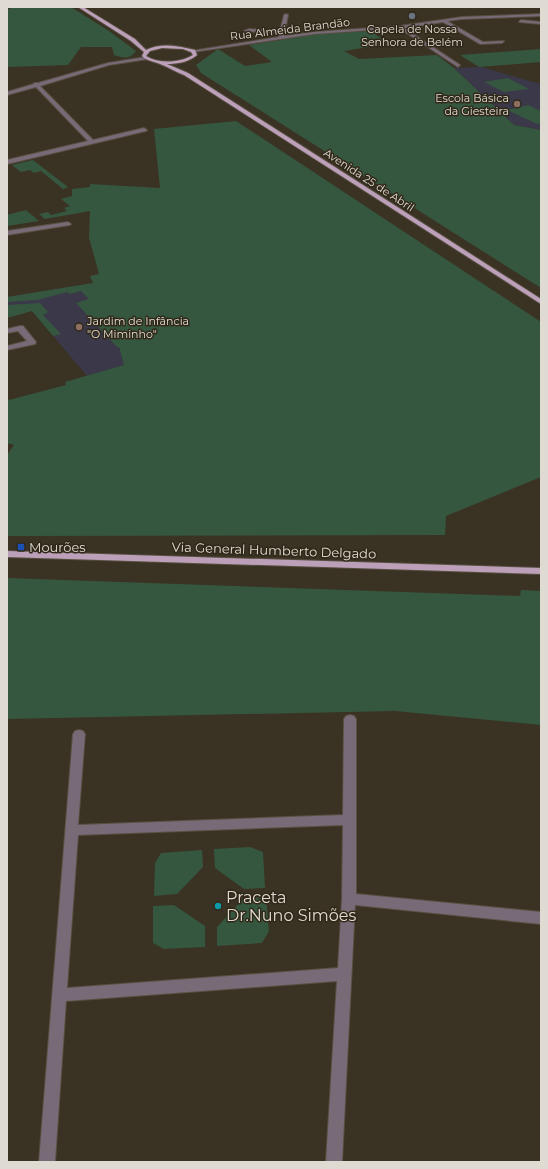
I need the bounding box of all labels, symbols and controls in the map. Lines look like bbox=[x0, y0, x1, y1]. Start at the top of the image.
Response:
marker: Capela de Nossa Senhora de Belém bbox=[407, 11, 417, 21]
street label: Rua Almeida Brandão bbox=[229, 15, 351, 43]
place label: Capela de Nossa Senhora de Belém bbox=[361, 22, 463, 49]
place label: Escola Básica da Giesteira bbox=[435, 91, 509, 118]
marker: Escola Básica da Giesteira bbox=[512, 99, 522, 109]
street label: Avenida 25 de Abril bbox=[321, 145, 417, 215]
place label: Jardim de Infância "O Miminho" bbox=[86, 314, 189, 341]
marker: Jardim de Infância "O Miminho" bbox=[74, 322, 84, 332]
street label: Via General Humberto Delgado bbox=[171, 538, 377, 562]
place label: Mourões bbox=[29, 539, 86, 555]
marker: Mourões bbox=[16, 542, 26, 552]
place label: Praceta Dr.Nuno Simões bbox=[226, 888, 356, 925]
marker: Praceta Dr.Nuno Simões bbox=[213, 901, 223, 911]

